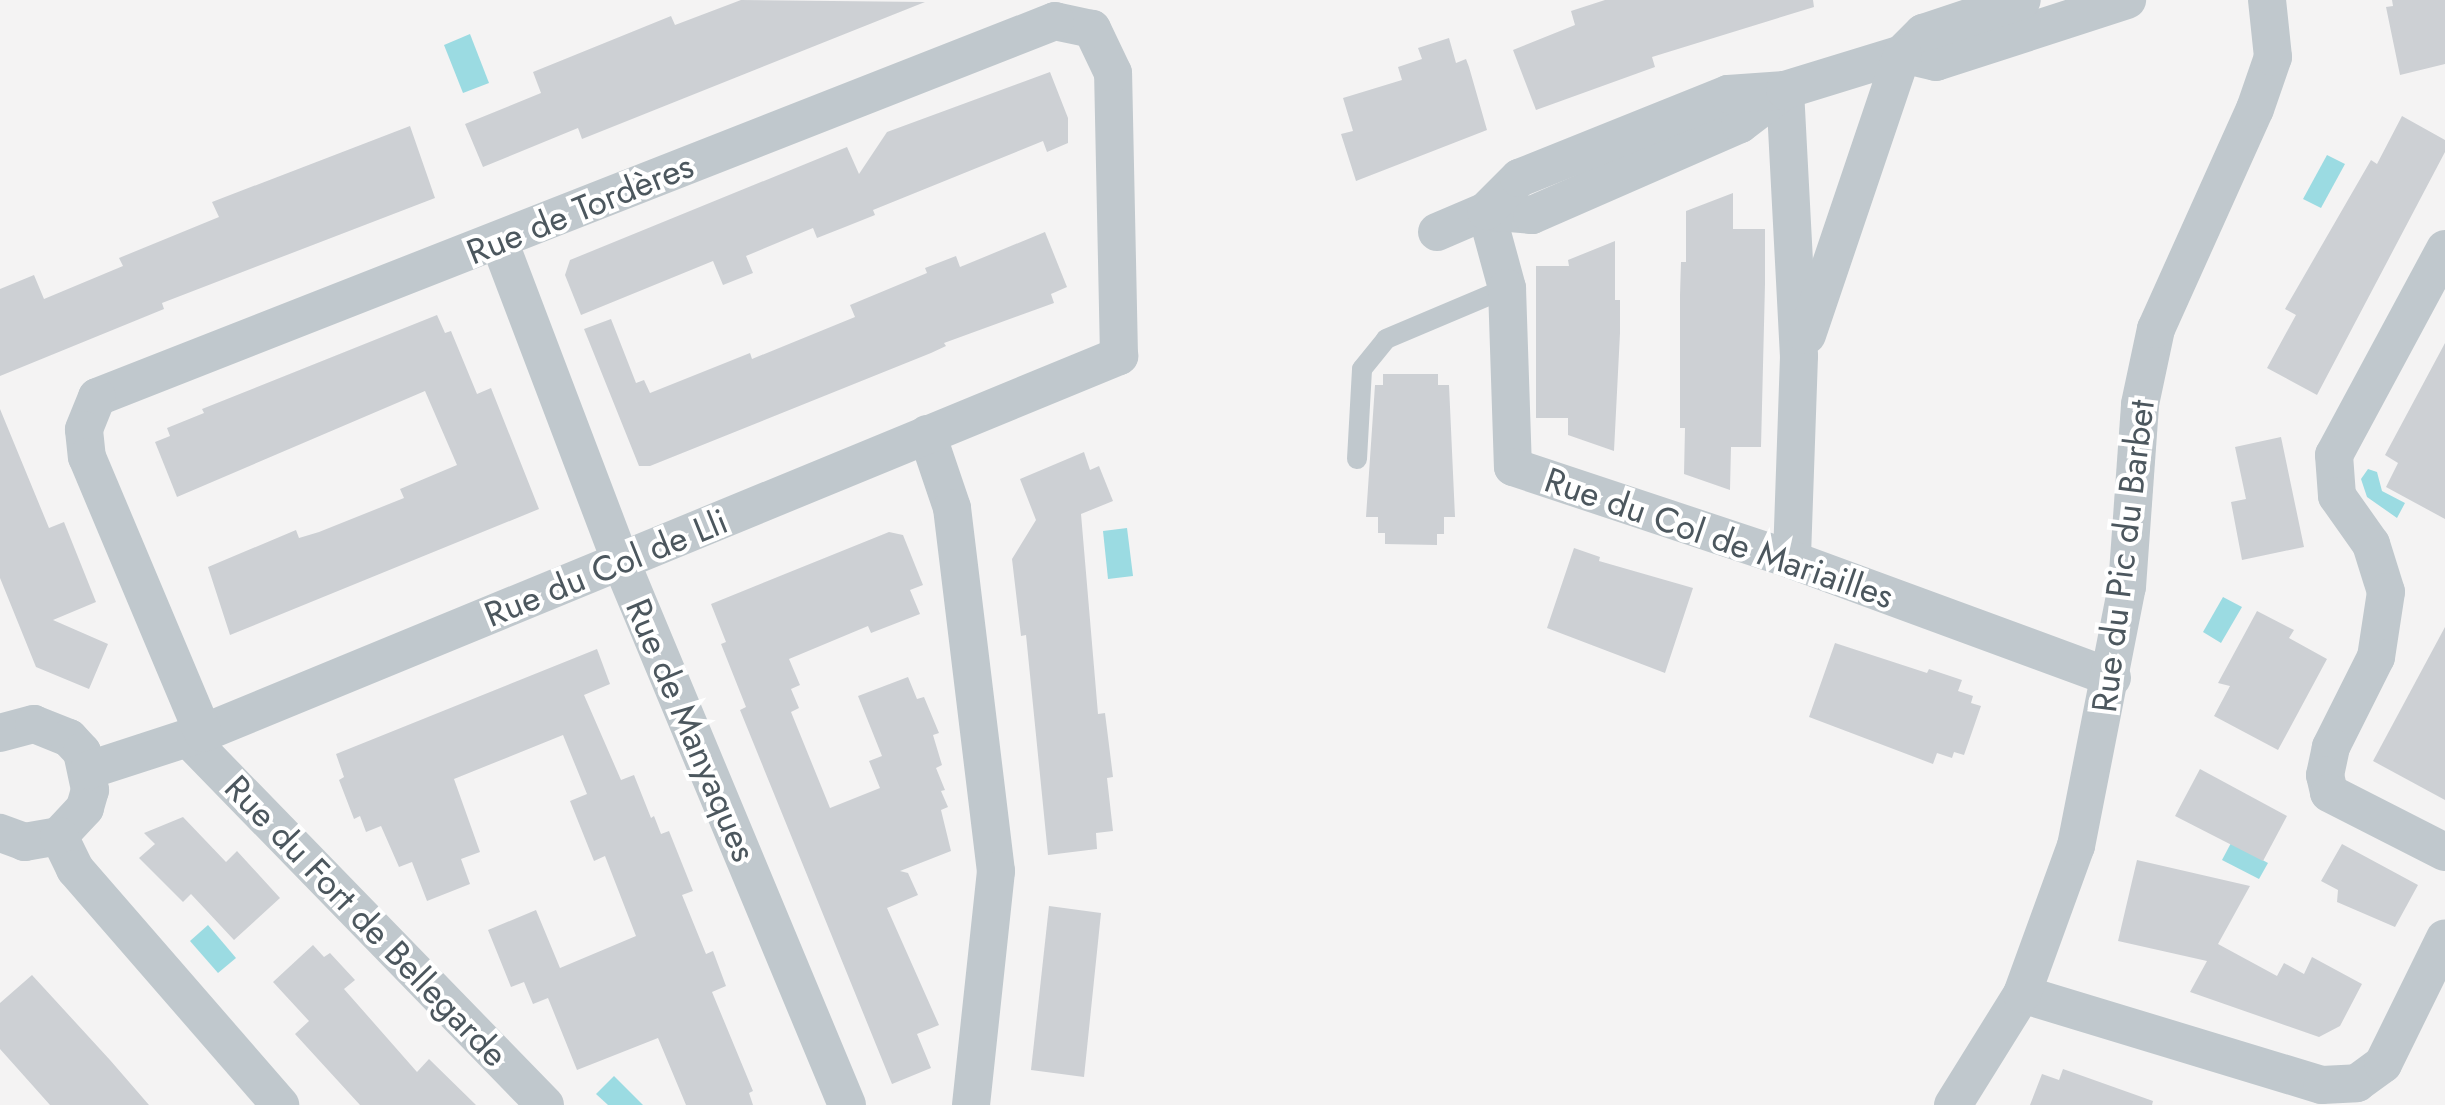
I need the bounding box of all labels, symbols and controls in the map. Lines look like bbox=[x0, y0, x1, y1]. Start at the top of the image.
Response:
street label: Rue de Tordères bbox=[461, 144, 699, 274]
street label: Rue du Pic du Barbet bbox=[2083, 397, 2163, 715]
street label: Rue du Col de Mariailles bbox=[1539, 459, 1899, 617]
street label: Rue du Col de Lli bbox=[478, 500, 734, 636]
street label: Rue de Manyaques bbox=[617, 592, 765, 868]
street label: Rue du Fort de Bellegarde bbox=[216, 767, 516, 1075]

